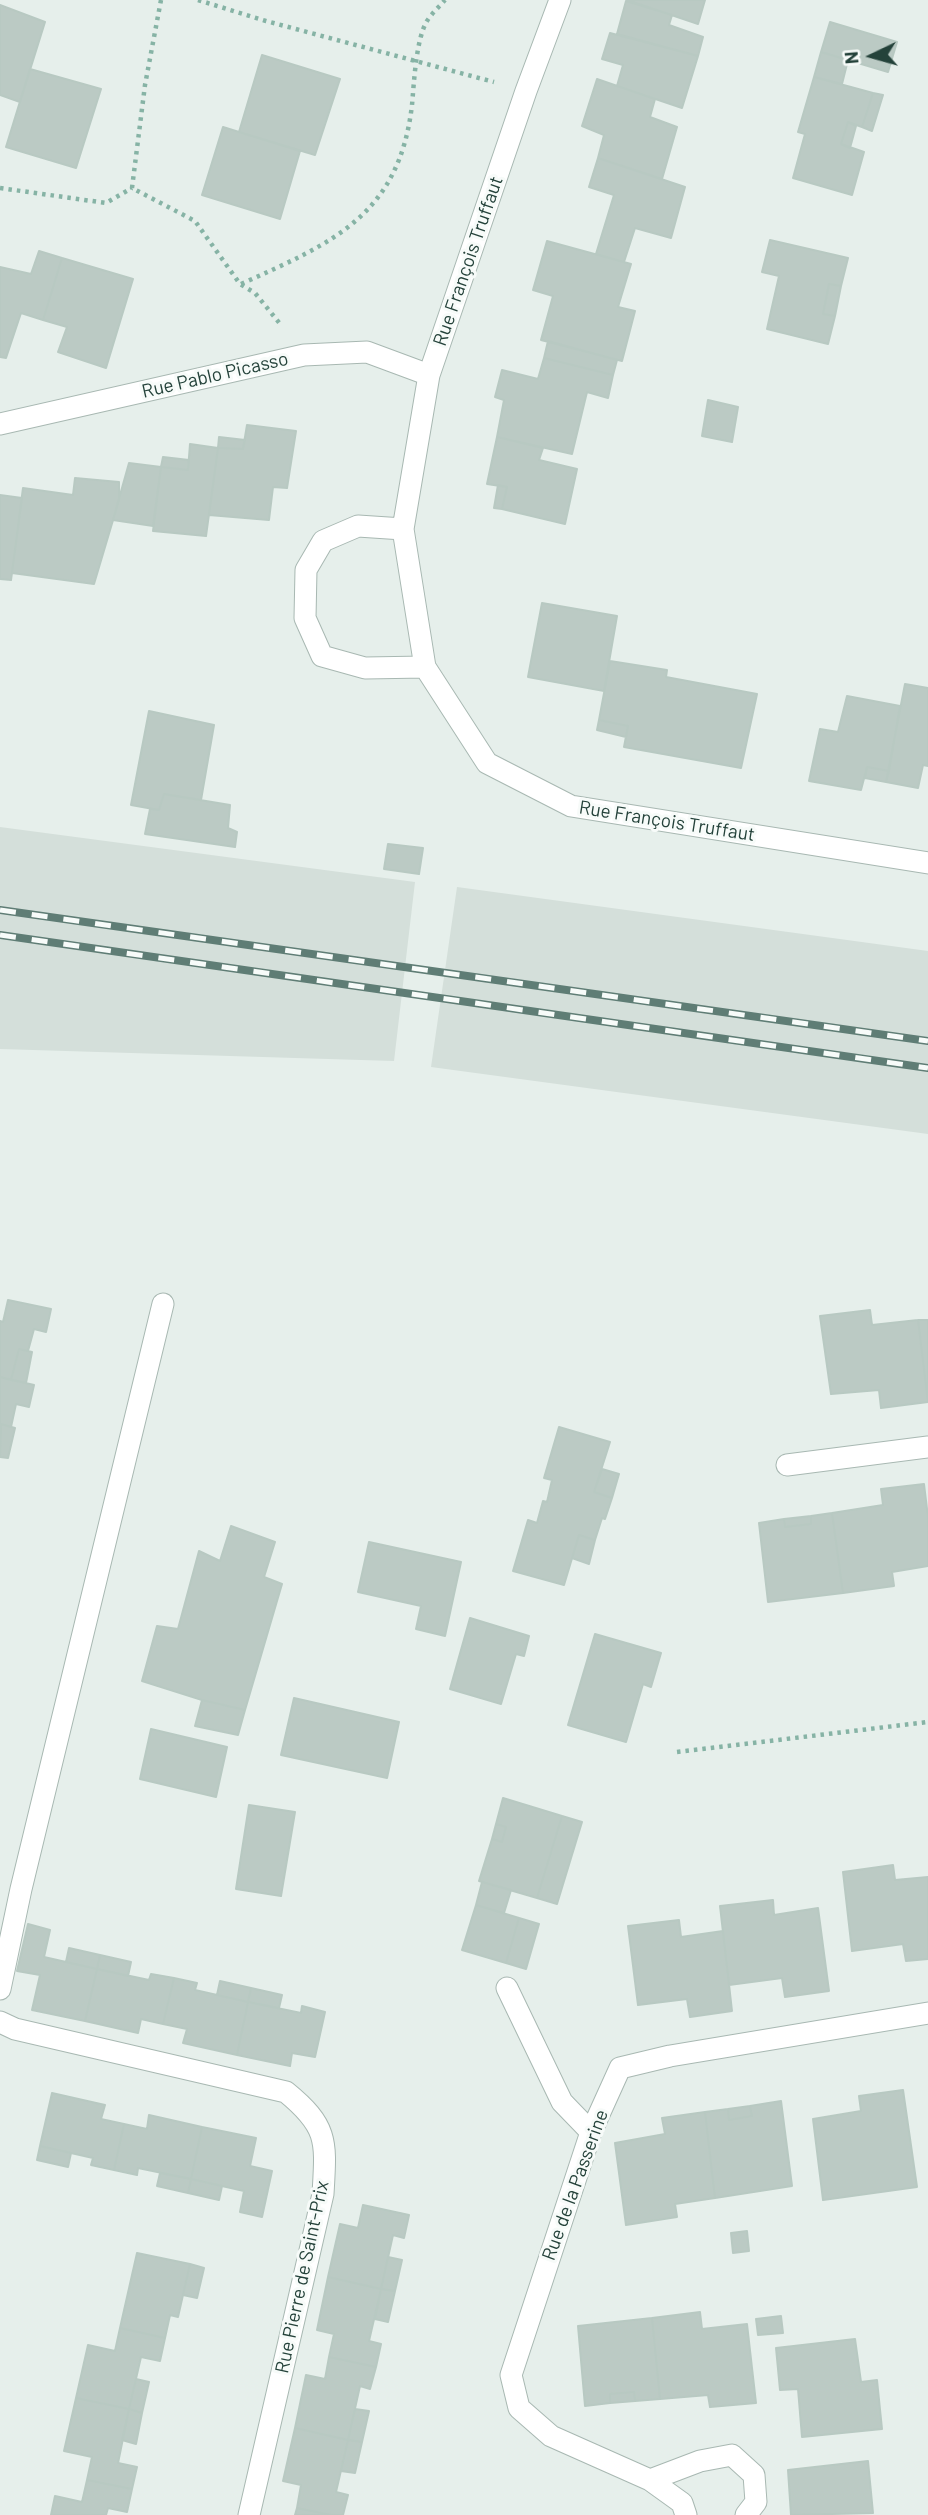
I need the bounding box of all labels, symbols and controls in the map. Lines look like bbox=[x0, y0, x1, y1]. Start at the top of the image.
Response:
north arrow bbox=[837, 21, 907, 91]
text: N bbox=[839, 51, 863, 65]
street label: Rue François Truffaut bbox=[428, 173, 508, 349]
street label: Rue Pablo Picasso bbox=[140, 347, 290, 403]
street label: Rue François Truffaut bbox=[577, 796, 757, 846]
street label: Rue de la Passerine bbox=[537, 2106, 613, 2264]
street label: Rue Pierre de Saint-Prix bbox=[270, 2179, 334, 2375]

